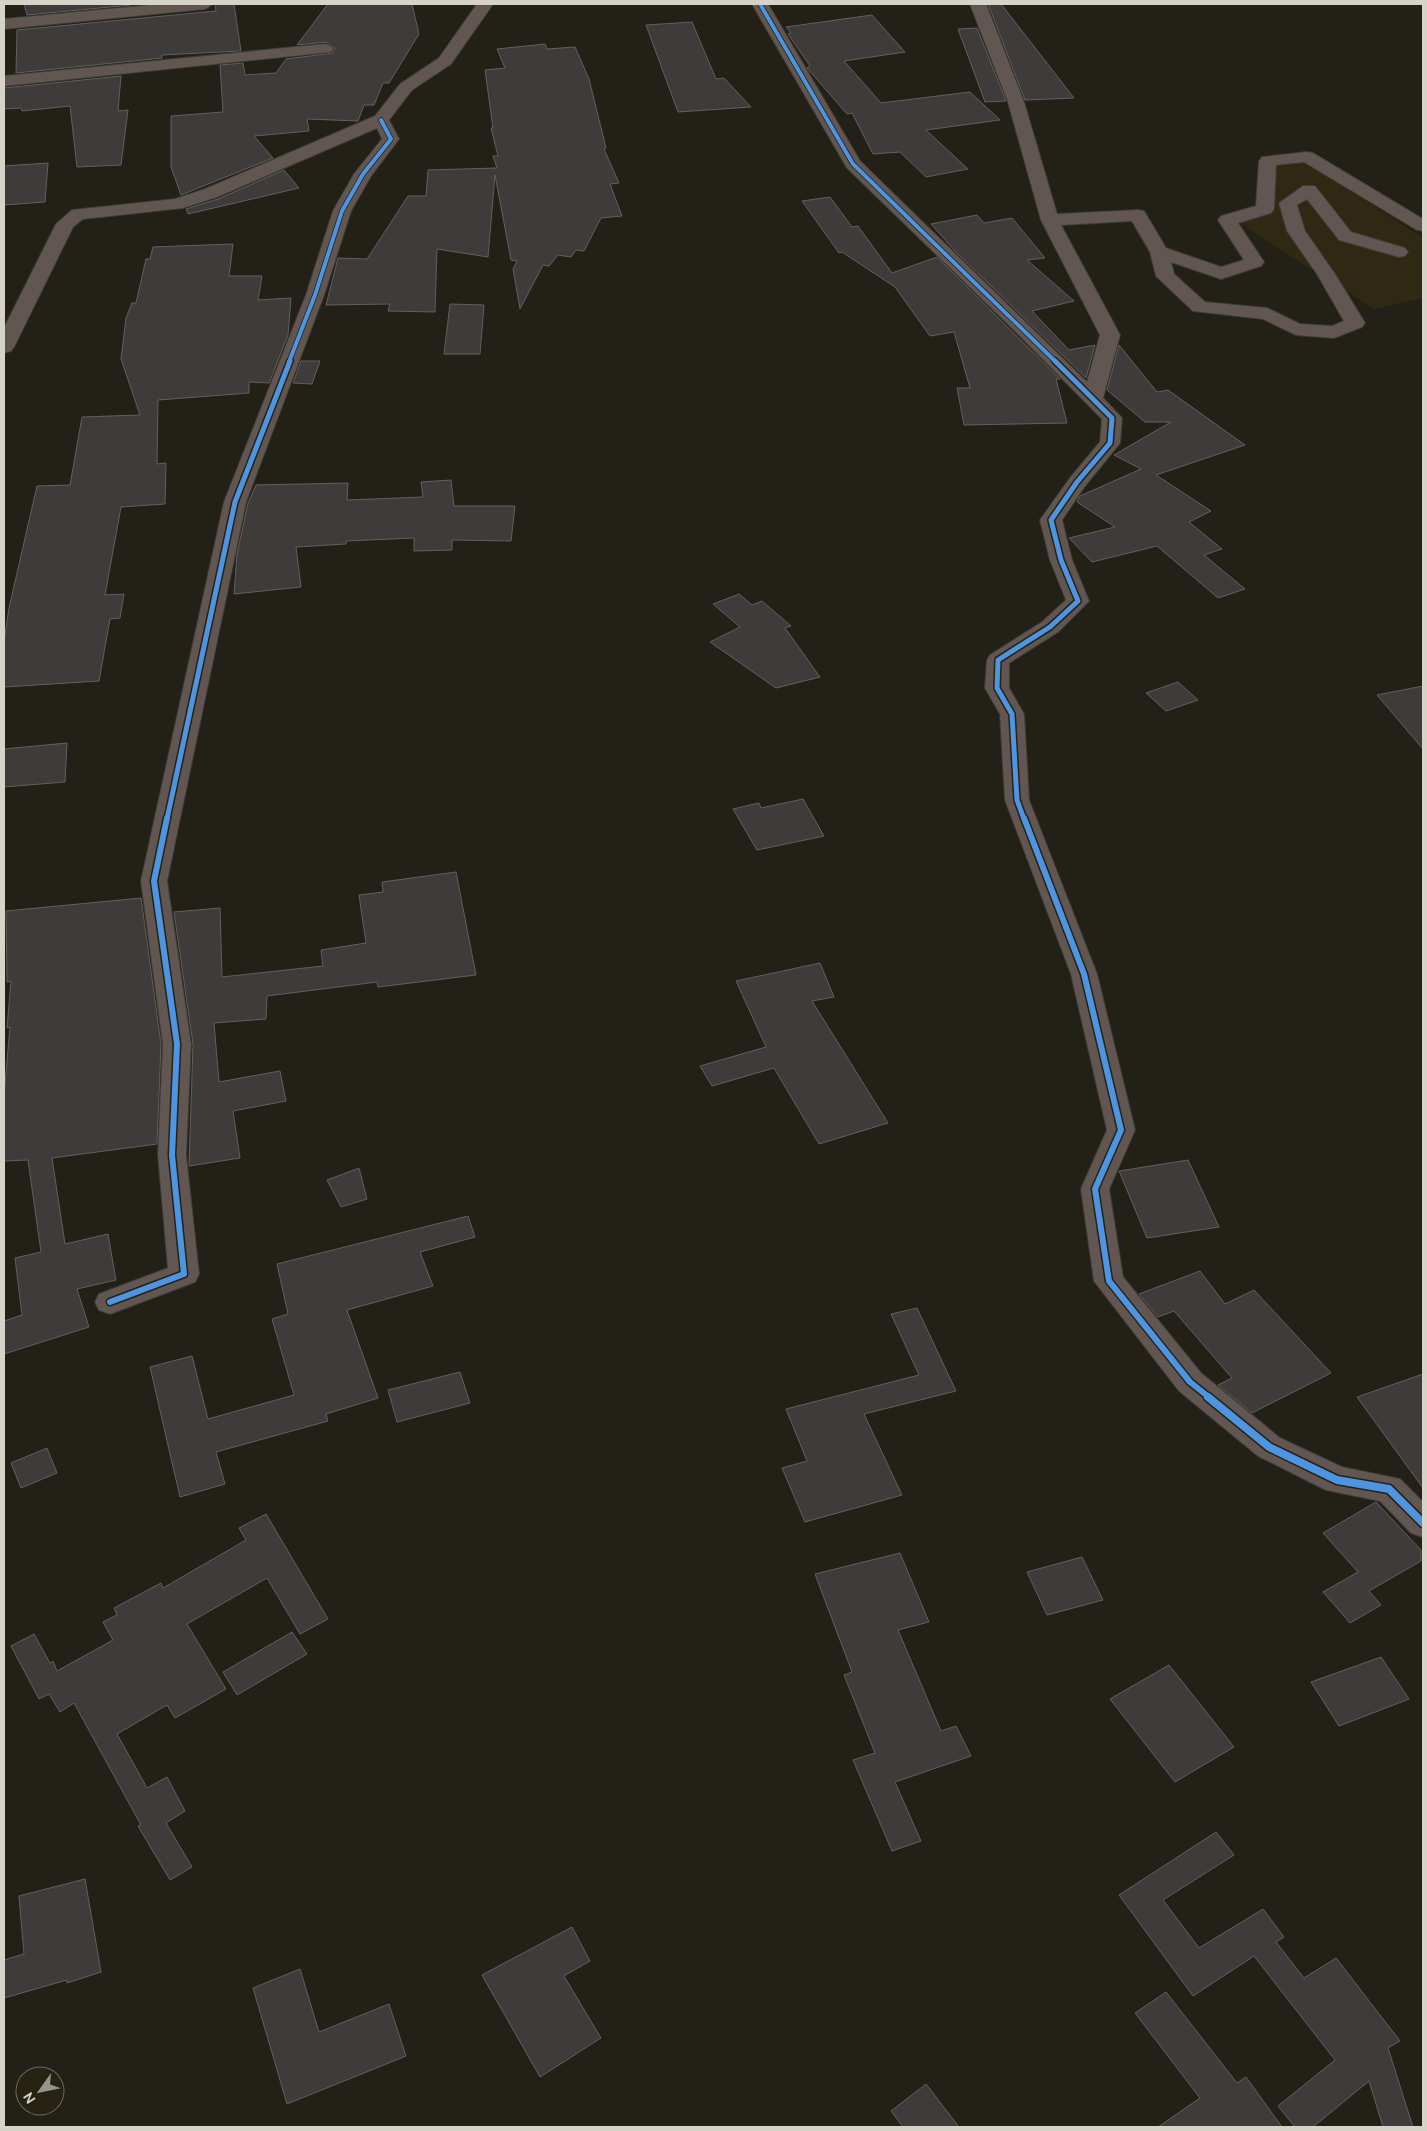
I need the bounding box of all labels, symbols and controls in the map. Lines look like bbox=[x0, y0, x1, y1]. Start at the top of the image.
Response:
north arrow bbox=[15, 2066, 65, 2116]
text: N bbox=[20, 2089, 39, 2107]

